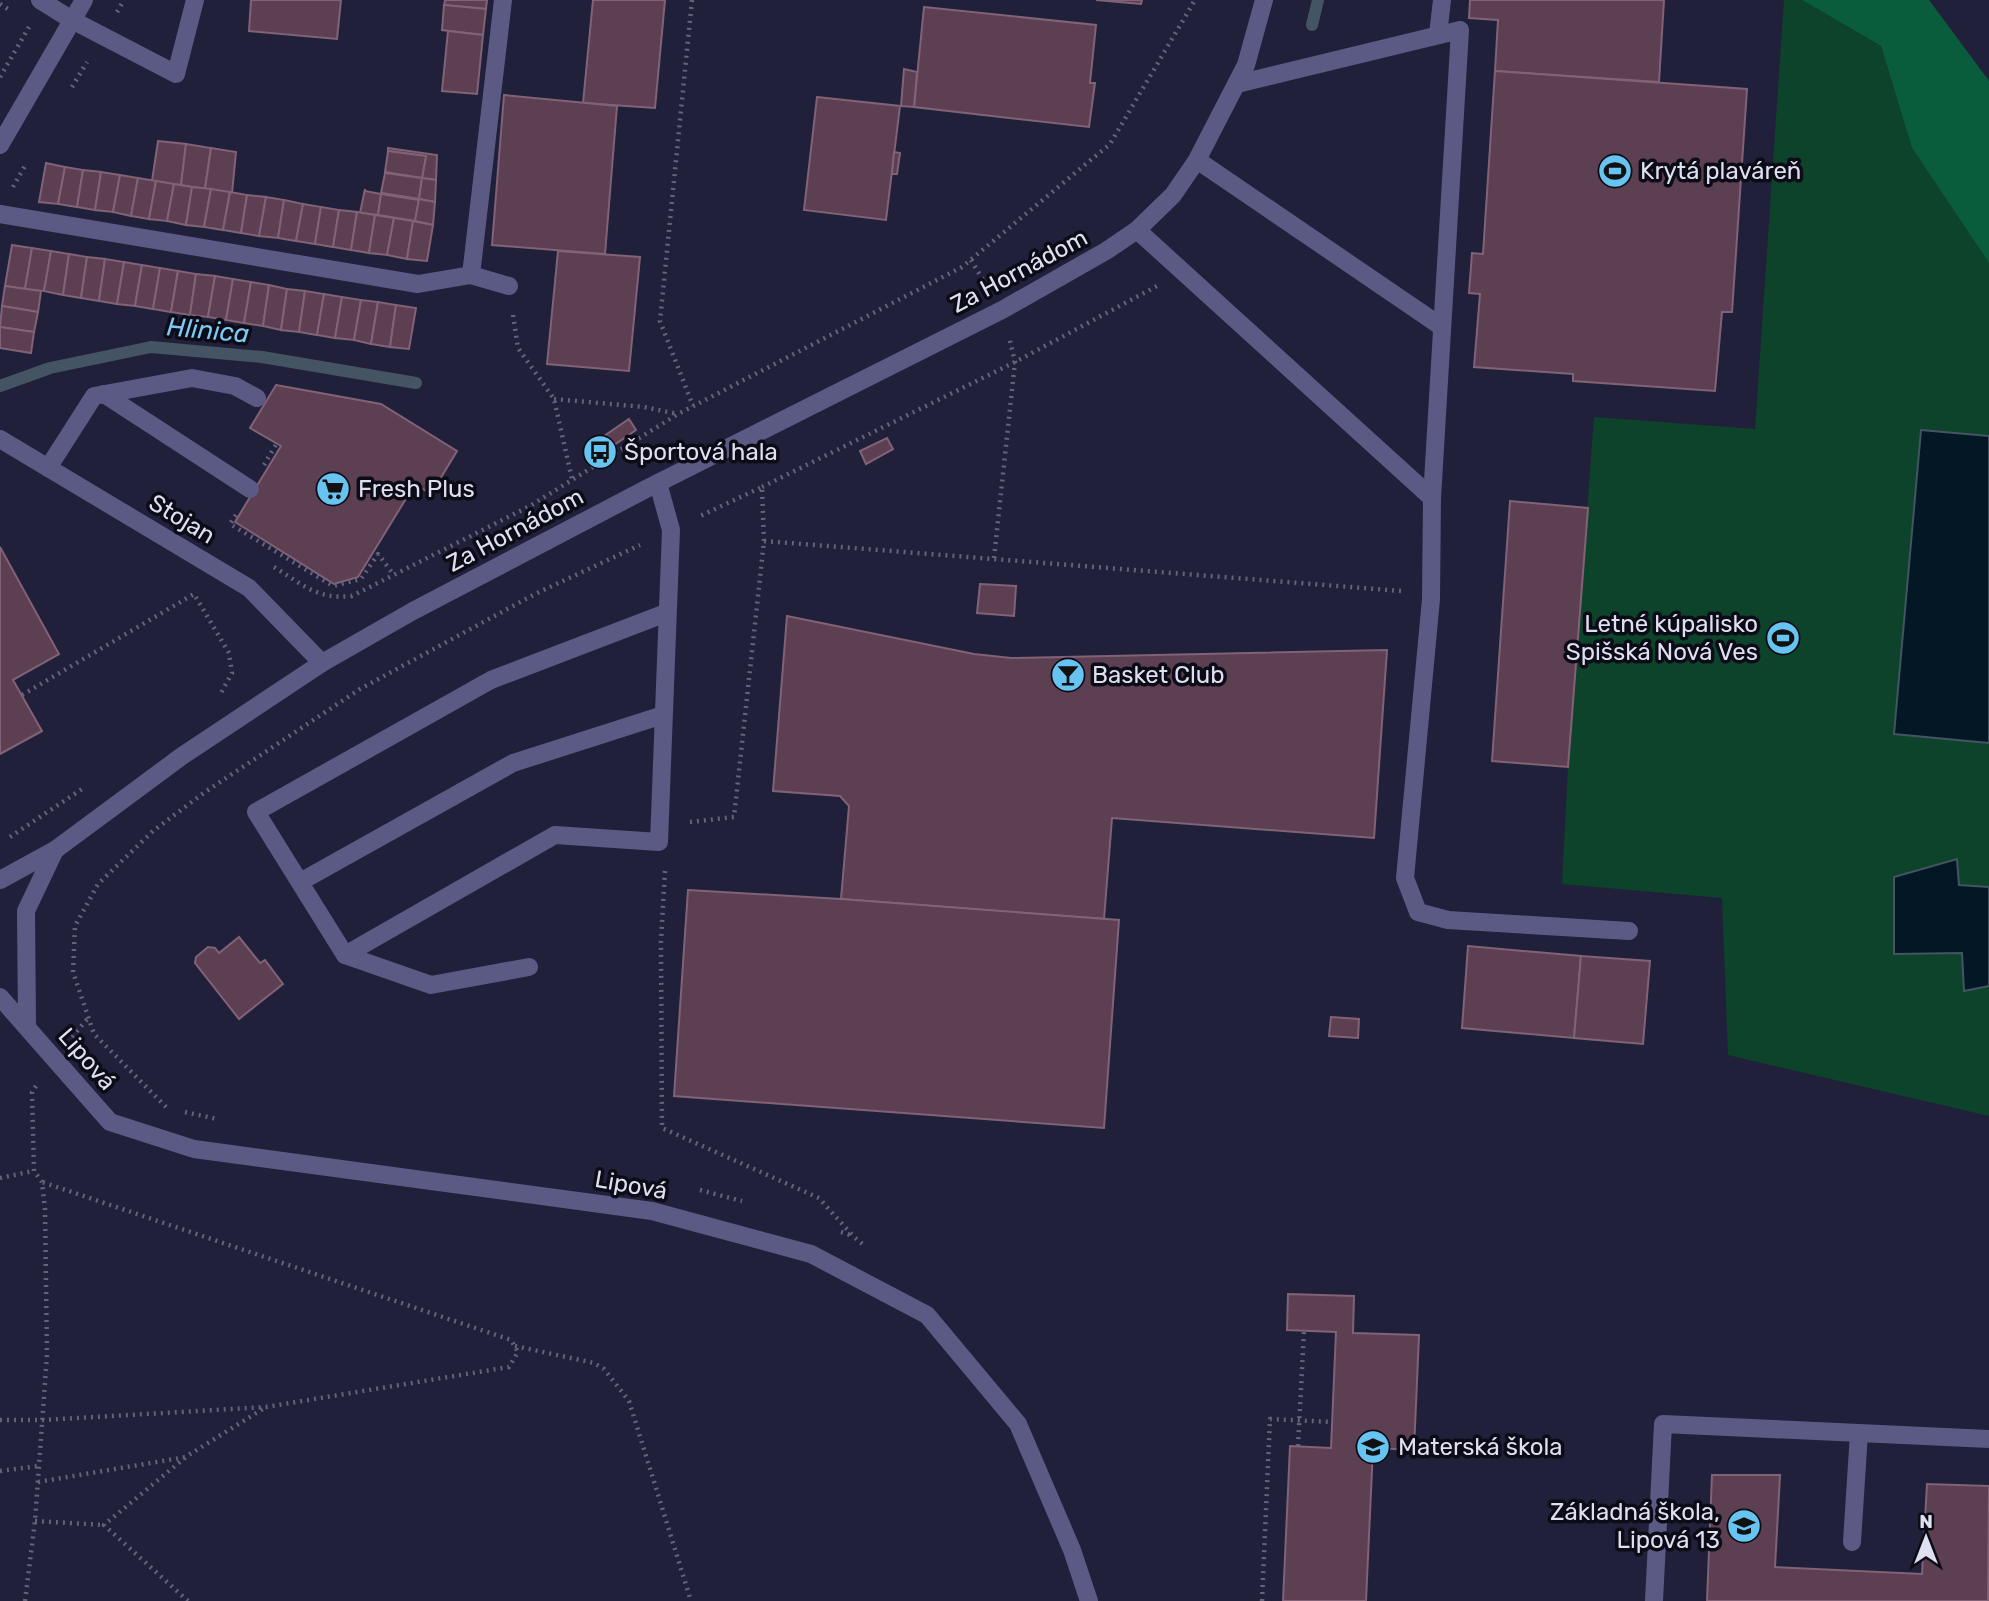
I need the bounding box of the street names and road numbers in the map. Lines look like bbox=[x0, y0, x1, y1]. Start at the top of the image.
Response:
street label: Za Hornádom bbox=[946, 223, 1092, 319]
street label: Za Hornádom bbox=[442, 482, 588, 578]
street label: Stojan bbox=[144, 488, 220, 550]
street label: Lipová bbox=[52, 1022, 122, 1096]
street label: Lipová bbox=[593, 1165, 669, 1205]

